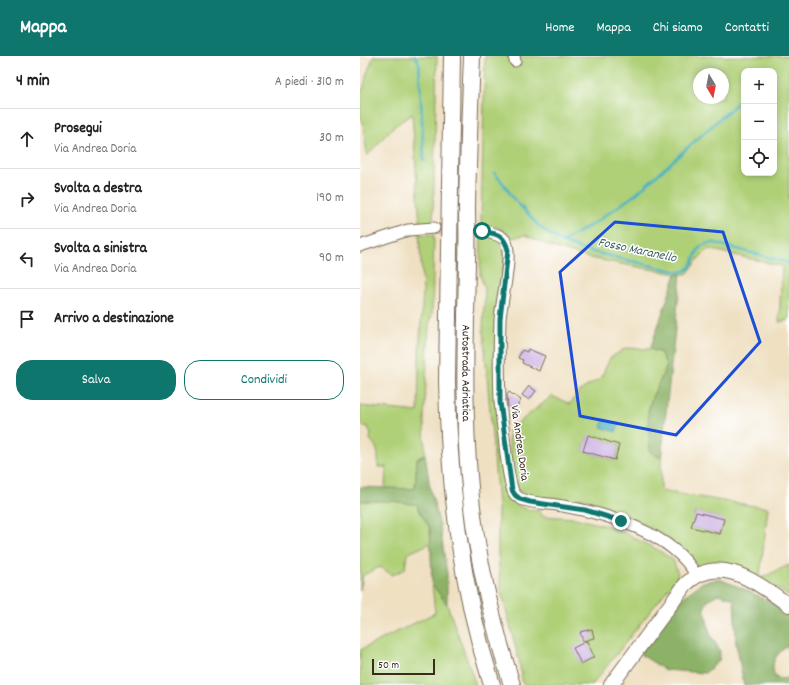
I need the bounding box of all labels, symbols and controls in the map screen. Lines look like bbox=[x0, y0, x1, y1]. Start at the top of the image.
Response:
text: Mappa bbox=[20, 15, 66, 42]
text: Home bbox=[545, 18, 575, 38]
text: Mappa bbox=[597, 18, 631, 38]
text: Chi siamo bbox=[653, 18, 703, 38]
text: Contatti bbox=[725, 18, 769, 38]
north arrow bbox=[693, 68, 729, 104]
map controls bbox=[741, 68, 777, 176]
button: + bbox=[741, 68, 777, 104]
text: 4 min bbox=[16, 70, 50, 94]
text: A piedi · 310 m bbox=[275, 73, 344, 92]
button: − bbox=[741, 104, 777, 140]
text: Prosegui bbox=[54, 118, 102, 140]
icon: ahead bbox=[16, 128, 38, 150]
text: 30 m bbox=[319, 129, 344, 148]
text: Via Andrea Doria bbox=[54, 140, 136, 159]
button: locate bbox=[741, 140, 777, 176]
text: Svolta a destra bbox=[54, 178, 142, 200]
icon: right bbox=[16, 188, 38, 210]
text: 190 m bbox=[316, 189, 344, 208]
text: Via Andrea Doria bbox=[54, 200, 136, 219]
route start bbox=[473, 222, 491, 240]
water label: Fosso Maranello bbox=[596, 233, 679, 269]
text: Svolta a sinistra bbox=[54, 238, 147, 260]
icon: left bbox=[16, 248, 38, 270]
text: 90 m bbox=[319, 249, 344, 268]
text: Via Andrea Doria bbox=[54, 260, 136, 279]
icon: arrive bbox=[16, 308, 38, 330]
text: Arrivo a destinazione bbox=[54, 308, 174, 330]
street label: Autostrada Adriatica bbox=[457, 324, 474, 422]
button: Salva bbox=[16, 360, 176, 400]
button: Condividi bbox=[184, 360, 344, 400]
street label: Via Andrea Doria bbox=[505, 404, 533, 482]
route end bbox=[612, 512, 630, 530]
scale bar bbox=[372, 657, 435, 676]
text: 50 m bbox=[378, 658, 399, 674]

